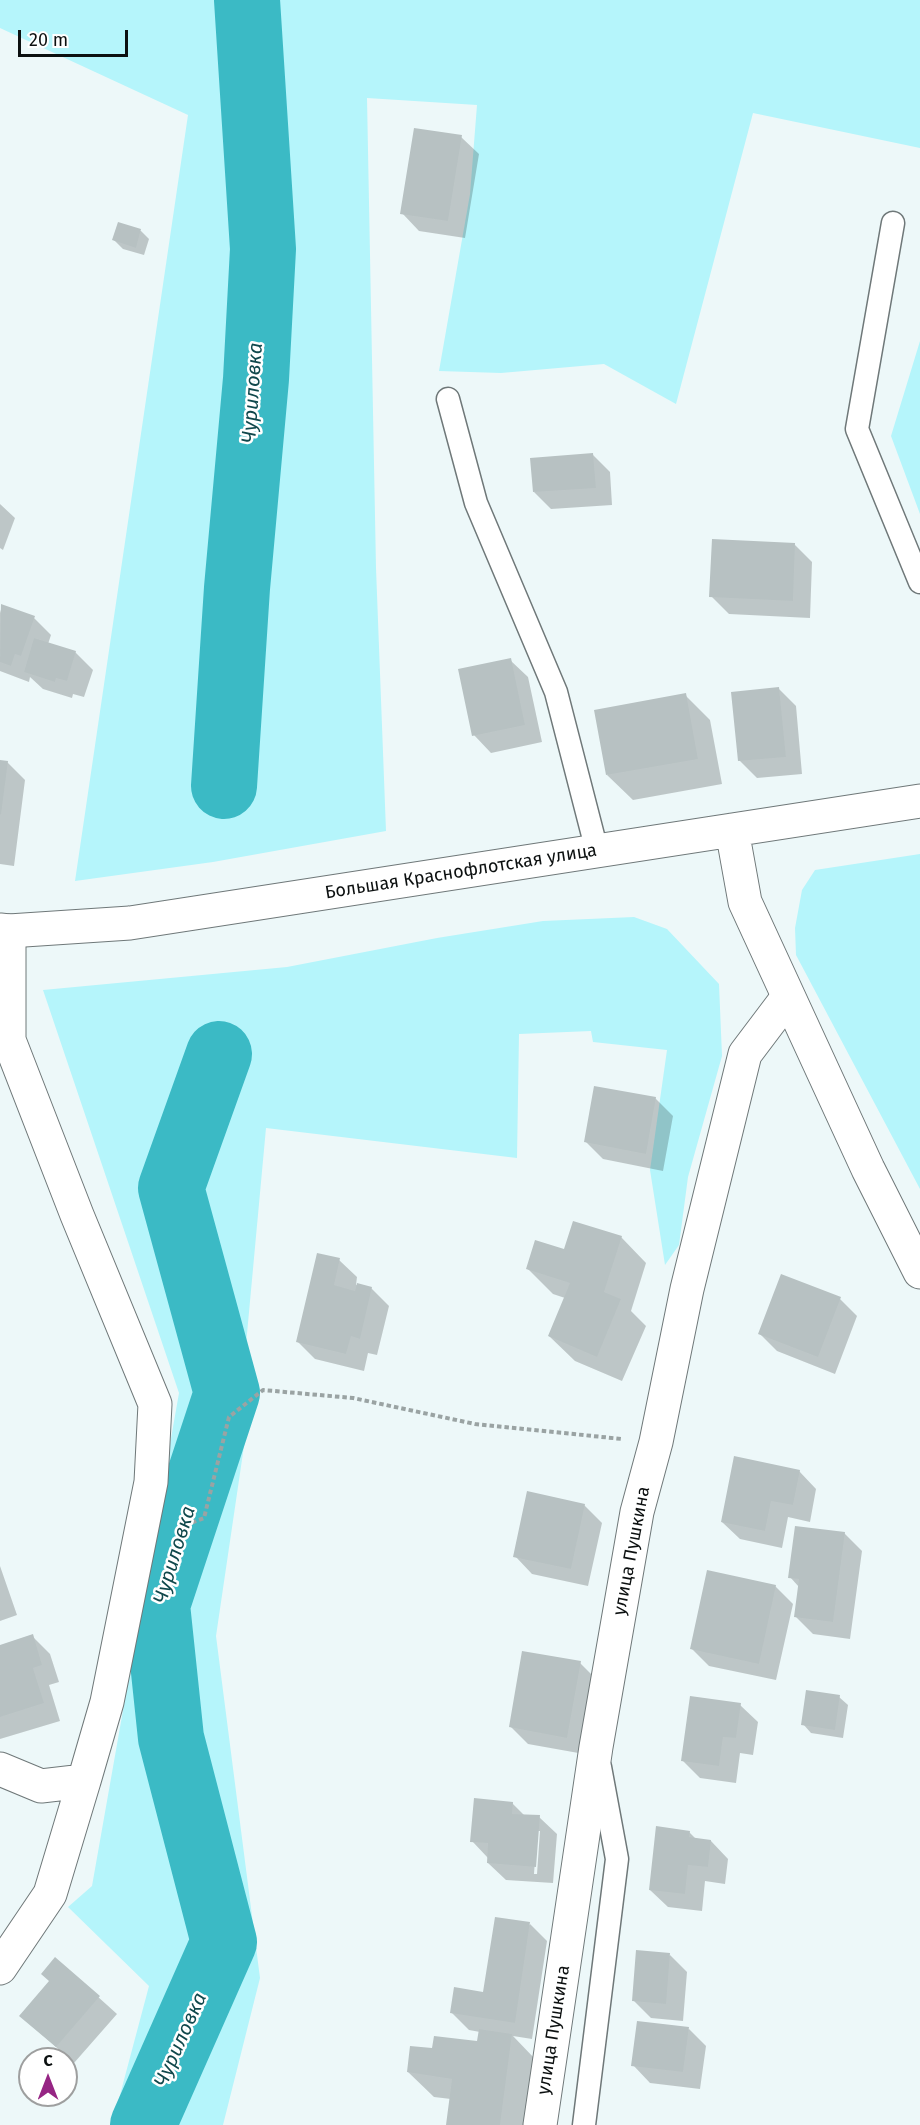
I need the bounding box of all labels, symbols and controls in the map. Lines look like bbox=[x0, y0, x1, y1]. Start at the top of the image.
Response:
scale bar bbox=[21, 18, 130, 56]
text: 20 m bbox=[29, 29, 68, 51]
water label: Чуриловка bbox=[238, 342, 268, 444]
street label: Большая Краснофлотская улица bbox=[324, 840, 598, 904]
street label: улица Пушкина bbox=[609, 1485, 655, 1617]
water label: Чуриловка bbox=[149, 1503, 201, 1607]
street label: улица Пушкина bbox=[533, 1964, 575, 2096]
water label: Чуриловка bbox=[150, 1989, 212, 2091]
north arrow bbox=[18, 2047, 78, 2107]
text: С bbox=[43, 2051, 53, 2070]

